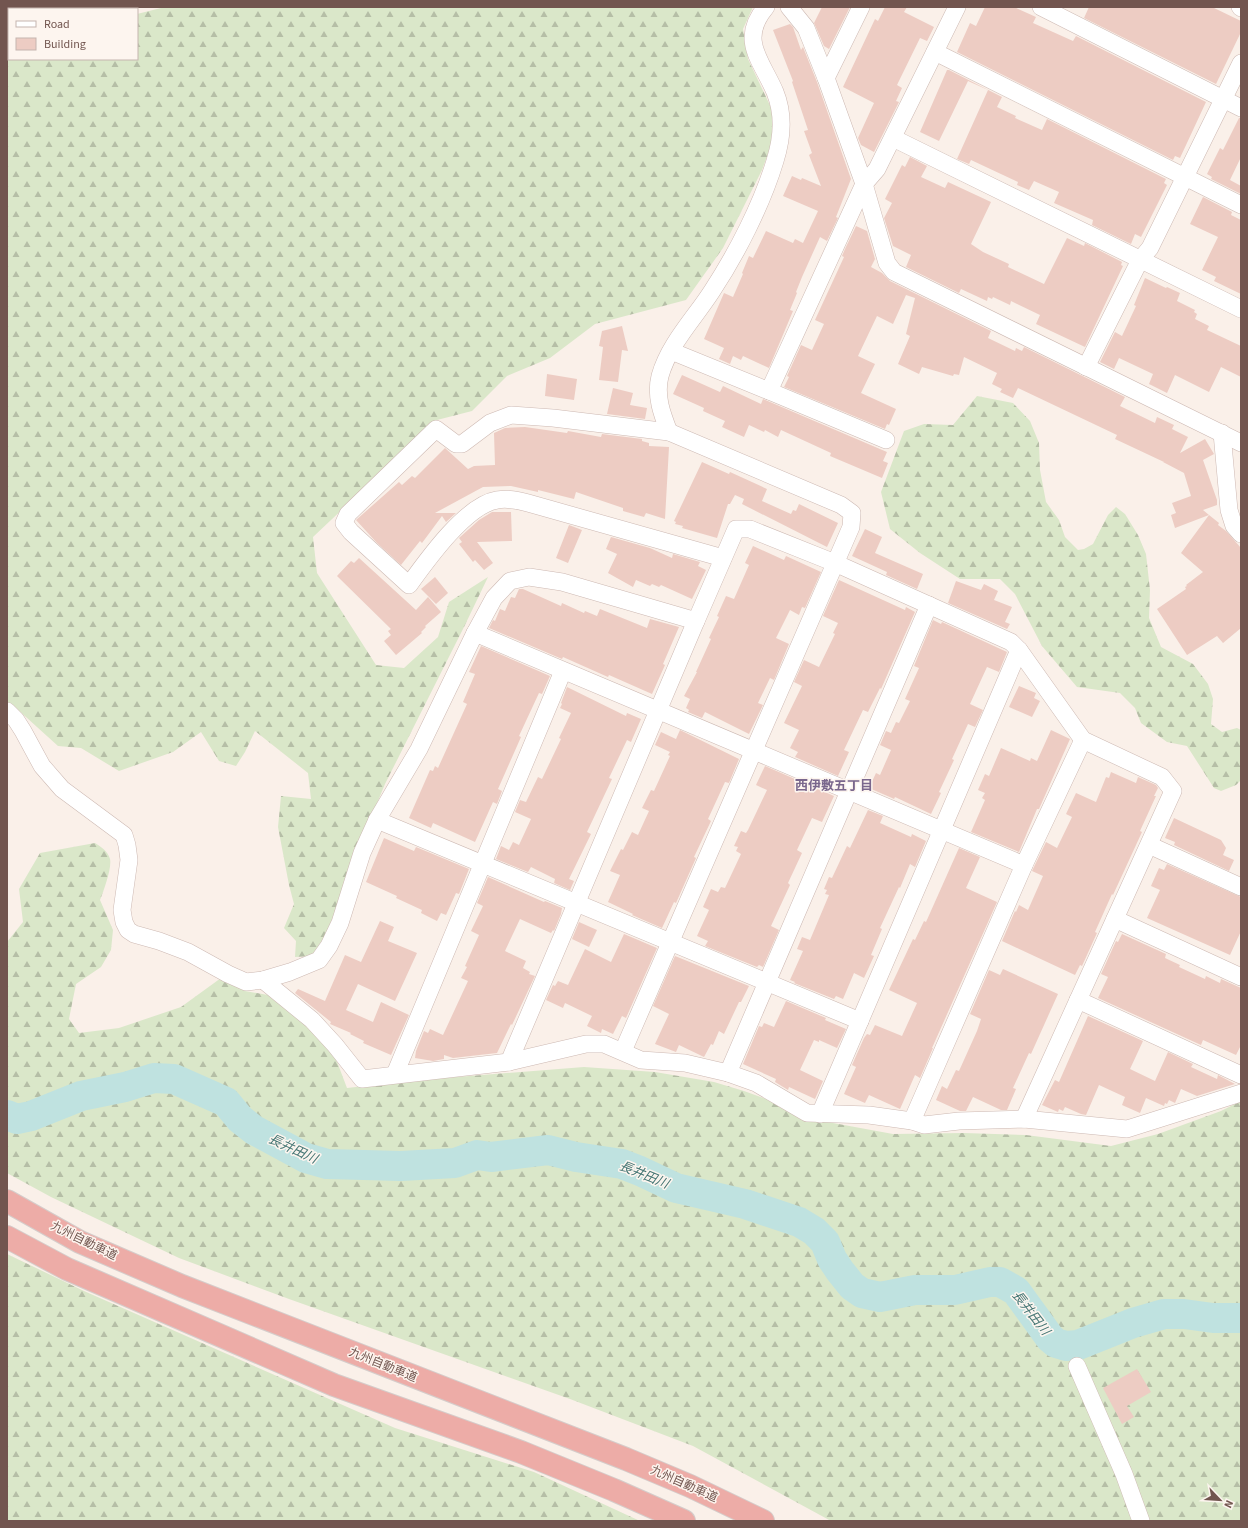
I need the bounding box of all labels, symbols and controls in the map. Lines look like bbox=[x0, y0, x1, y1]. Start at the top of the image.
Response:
legend bbox=[8, 8, 138, 60]
text: Road bbox=[44, 16, 70, 33]
text: Building bbox=[44, 36, 86, 53]
district label: 西伊敷五丁目 bbox=[795, 777, 873, 795]
water label: 長井田川 bbox=[266, 1130, 322, 1169]
water label: 長井田川 bbox=[617, 1157, 673, 1194]
street label: 九州自動車道 bbox=[48, 1218, 120, 1264]
water label: 長井田川 bbox=[1008, 1287, 1055, 1341]
street label: 九州自動車道 bbox=[346, 1344, 420, 1386]
street label: 九州自動車道 bbox=[648, 1462, 720, 1506]
north arrow bbox=[1200, 1480, 1240, 1520]
text: N bbox=[1220, 1498, 1237, 1511]

